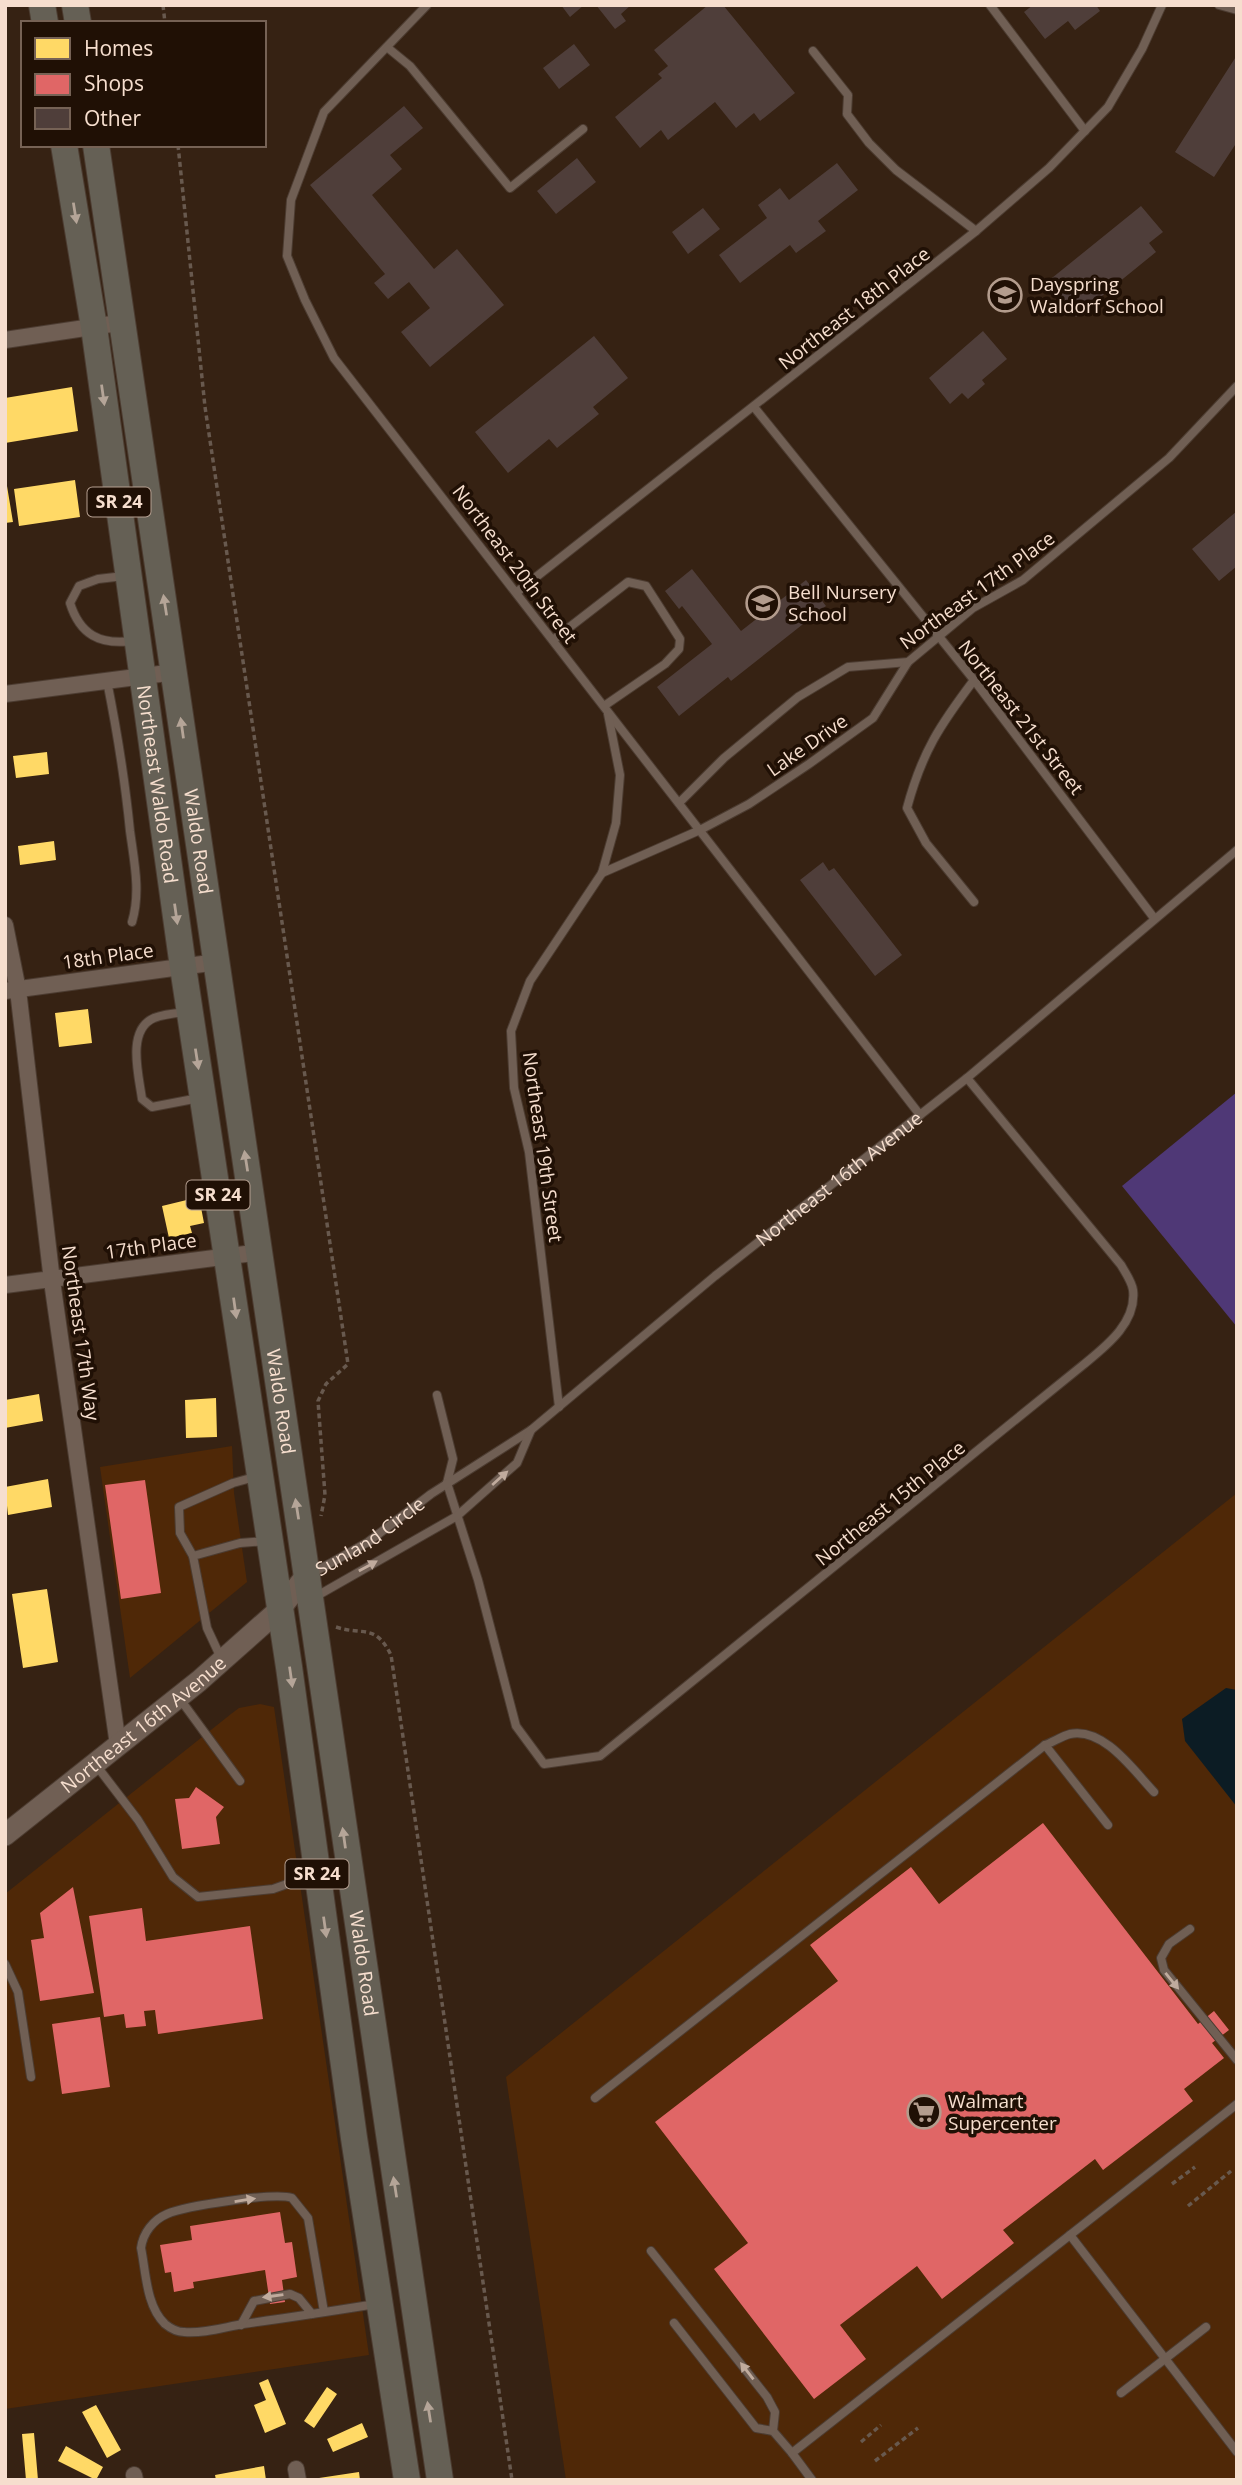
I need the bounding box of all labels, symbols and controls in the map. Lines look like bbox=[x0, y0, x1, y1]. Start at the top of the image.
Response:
legend bbox=[21, 21, 266, 147]
text: Homes bbox=[84, 34, 153, 62]
text: Shops bbox=[84, 69, 144, 97]
text: Other bbox=[84, 104, 141, 132]
one-way arrow bbox=[70, 202, 81, 224]
street label: Northeast 18th Place bbox=[773, 241, 935, 375]
place label: Dayspring Waldorf School bbox=[1030, 271, 1164, 319]
school or university icon: Dayspring Waldorf School bbox=[986, 276, 1024, 314]
one-way arrow bbox=[98, 384, 109, 406]
street label: Northeast 20th Street bbox=[447, 479, 583, 649]
road number: SR 24 bbox=[88, 488, 150, 516]
street label: Northeast 17th Place bbox=[894, 525, 1060, 655]
place label: Bell Nursery School bbox=[788, 579, 897, 627]
school or university icon: Bell Nursery School bbox=[744, 584, 782, 622]
one-way arrow bbox=[159, 594, 170, 616]
street label: Northeast 21st Street bbox=[952, 634, 1090, 800]
street label: Northeast Waldo Road bbox=[131, 683, 184, 885]
street label: Lake Drive bbox=[762, 708, 852, 782]
one-way arrow bbox=[177, 717, 188, 739]
street label: Waldo Road bbox=[178, 787, 219, 896]
one-way arrow bbox=[171, 903, 182, 925]
street label: 18th Place bbox=[61, 937, 155, 975]
one-way arrow bbox=[192, 1048, 203, 1070]
street label: Northeast 19th Street bbox=[517, 1050, 569, 1244]
street label: Northeast 16th Avenue bbox=[750, 1105, 928, 1252]
one-way arrow bbox=[240, 1149, 251, 1171]
road number: SR 24 bbox=[186, 1180, 249, 1210]
street label: 17th Place bbox=[104, 1227, 198, 1265]
street label: Northeast 17th Way bbox=[56, 1244, 106, 1423]
one-way arrow bbox=[230, 1297, 241, 1319]
street label: Waldo Road bbox=[260, 1347, 302, 1456]
street label: Northeast 15th Place bbox=[810, 1435, 970, 1571]
one-way arrow bbox=[491, 1470, 509, 1486]
street label: Sunland Circle bbox=[311, 1491, 430, 1582]
one-way arrow bbox=[291, 1498, 302, 1520]
one-way arrow bbox=[359, 1560, 378, 1572]
street label: Northeast 16th Avenue bbox=[55, 1650, 232, 1799]
one-way arrow bbox=[285, 1666, 296, 1688]
one-way arrow bbox=[338, 1827, 349, 1849]
road number: SR 24 bbox=[286, 1860, 348, 1888]
street label: Waldo Road bbox=[343, 1909, 384, 2018]
one-way arrow bbox=[319, 1916, 330, 1938]
one-way arrow bbox=[1164, 1972, 1179, 1989]
place label: Walmart Supercenter bbox=[948, 2088, 1057, 2136]
supermarket icon: Walmart Supercenter bbox=[905, 2093, 943, 2131]
one-way arrow bbox=[389, 2176, 400, 2198]
one-way arrow bbox=[234, 2194, 256, 2205]
one-way arrow bbox=[262, 2291, 284, 2302]
one-way arrow bbox=[740, 2363, 755, 2380]
one-way arrow bbox=[423, 2401, 434, 2423]

